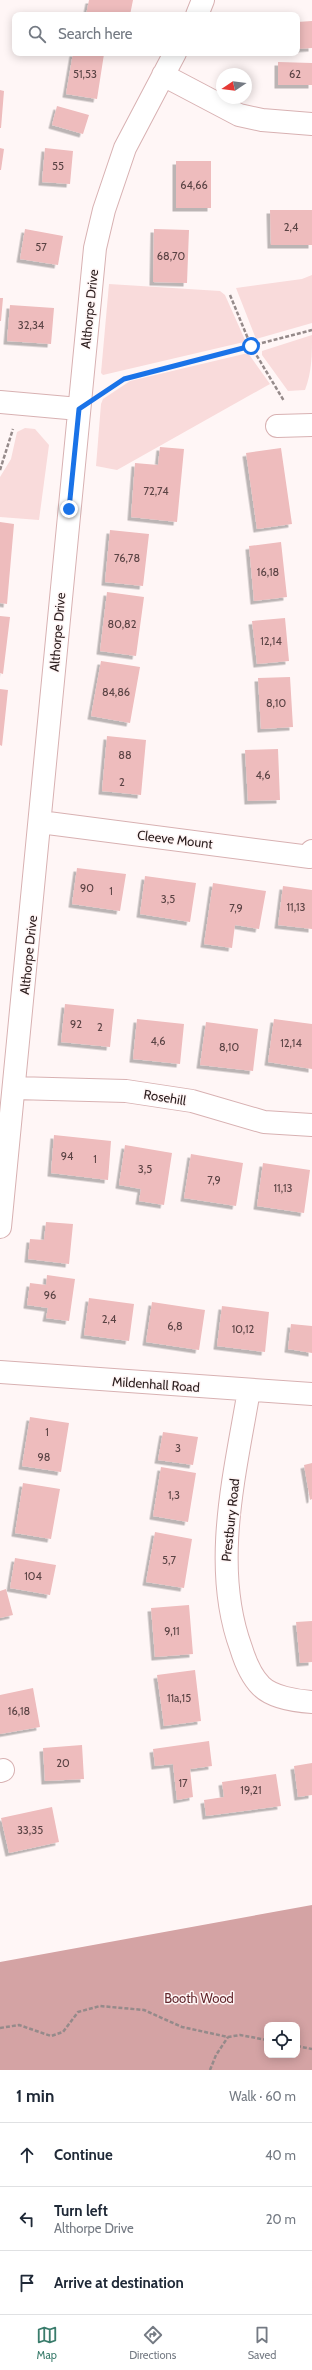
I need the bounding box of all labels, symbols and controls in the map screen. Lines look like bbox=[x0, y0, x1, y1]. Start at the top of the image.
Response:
search box bbox=[12, 12, 300, 56]
icon: search bbox=[26, 23, 48, 45]
text: Search here bbox=[58, 25, 133, 43]
house number: 51,53 bbox=[73, 67, 97, 81]
house number: 62 bbox=[289, 67, 301, 81]
north arrow bbox=[216, 68, 252, 104]
house number: 55 bbox=[52, 159, 64, 173]
house number: 64,66 bbox=[180, 178, 208, 192]
house number: 2,4 bbox=[284, 220, 299, 234]
house number: 57 bbox=[35, 240, 47, 254]
house number: 68,70 bbox=[157, 249, 186, 263]
street label: Althorpe Drive bbox=[77, 268, 101, 349]
house number: 32,34 bbox=[18, 318, 45, 332]
route start bbox=[242, 337, 260, 355]
house number: 72,74 bbox=[143, 484, 169, 498]
route end bbox=[60, 500, 78, 518]
house number: 76,78 bbox=[114, 551, 140, 565]
house number: 16,18 bbox=[257, 565, 279, 579]
street label: Althorpe Drive bbox=[46, 591, 68, 672]
house number: 80,82 bbox=[108, 617, 137, 631]
house number: 12,14 bbox=[260, 634, 282, 648]
house number: 84,86 bbox=[102, 685, 130, 699]
house number: 8,10 bbox=[266, 696, 286, 710]
house number: 88 bbox=[118, 748, 132, 762]
house number: 4,6 bbox=[256, 768, 270, 782]
house number: 2 bbox=[119, 775, 125, 789]
street label: Cleeve Mount bbox=[136, 826, 214, 852]
house number: 90 bbox=[80, 881, 94, 895]
house number: 1 bbox=[109, 884, 113, 898]
house number: 3,5 bbox=[161, 892, 175, 906]
house number: 11,13 bbox=[287, 900, 306, 914]
house number: 7,9 bbox=[229, 901, 243, 915]
street label: Althorpe Drive bbox=[16, 914, 40, 995]
house number: 92 bbox=[70, 1017, 82, 1031]
house number: 2 bbox=[97, 1020, 103, 1034]
house number: 4,6 bbox=[151, 1034, 165, 1048]
house number: 12,14 bbox=[280, 1036, 302, 1050]
house number: 8,10 bbox=[219, 1040, 239, 1054]
street label: Rosehill bbox=[143, 1086, 187, 1108]
house number: 94 bbox=[61, 1149, 74, 1163]
house number: 1 bbox=[93, 1152, 97, 1166]
house number: 3,5 bbox=[138, 1162, 152, 1176]
house number: 7,9 bbox=[207, 1173, 221, 1187]
house number: 11,13 bbox=[274, 1181, 293, 1195]
house number: 96 bbox=[44, 1288, 56, 1302]
house number: 2,4 bbox=[102, 1312, 117, 1326]
house number: 6,8 bbox=[167, 1319, 183, 1333]
house number: 10,12 bbox=[232, 1322, 255, 1336]
street label: Mildenhall Road bbox=[112, 1373, 200, 1395]
house number: 1 bbox=[45, 1425, 49, 1439]
house number: 3 bbox=[175, 1441, 181, 1455]
house number: 98 bbox=[38, 1450, 50, 1464]
street label: Prestbury Road bbox=[218, 1478, 242, 1562]
house number: 1,3 bbox=[168, 1488, 180, 1502]
house number: 5,7 bbox=[162, 1553, 176, 1567]
house number: 104 bbox=[24, 1569, 42, 1583]
house number: 9,11 bbox=[164, 1624, 180, 1638]
house number: 11a,15 bbox=[167, 1691, 191, 1705]
house number: 16,18 bbox=[8, 1704, 30, 1718]
house number: 20 bbox=[56, 1756, 70, 1770]
house number: 17 bbox=[178, 1776, 188, 1790]
house number: 19,21 bbox=[240, 1783, 262, 1797]
house number: 33,35 bbox=[17, 1823, 43, 1837]
park label: Booth Wood bbox=[164, 1990, 234, 2006]
map controls bbox=[264, 2022, 300, 2058]
button: locate bbox=[264, 2022, 300, 2058]
text: 1 min bbox=[16, 2086, 54, 2106]
text: Walk · 60 m bbox=[229, 2088, 296, 2104]
icon: ahead bbox=[16, 2144, 38, 2166]
text: Continue bbox=[54, 2146, 113, 2164]
text: 40 m bbox=[265, 2147, 296, 2163]
text: Turn left bbox=[54, 2202, 108, 2220]
icon: left bbox=[16, 2208, 38, 2230]
text: 20 m bbox=[266, 2211, 296, 2227]
text: Althorpe Drive bbox=[54, 2220, 134, 2236]
icon: arrive bbox=[16, 2272, 38, 2294]
text: Arrive at destination bbox=[54, 2274, 184, 2292]
tab: Map bbox=[36, 2324, 58, 2362]
tab: Directions bbox=[129, 2324, 176, 2362]
tab: Saved bbox=[248, 2324, 276, 2362]

